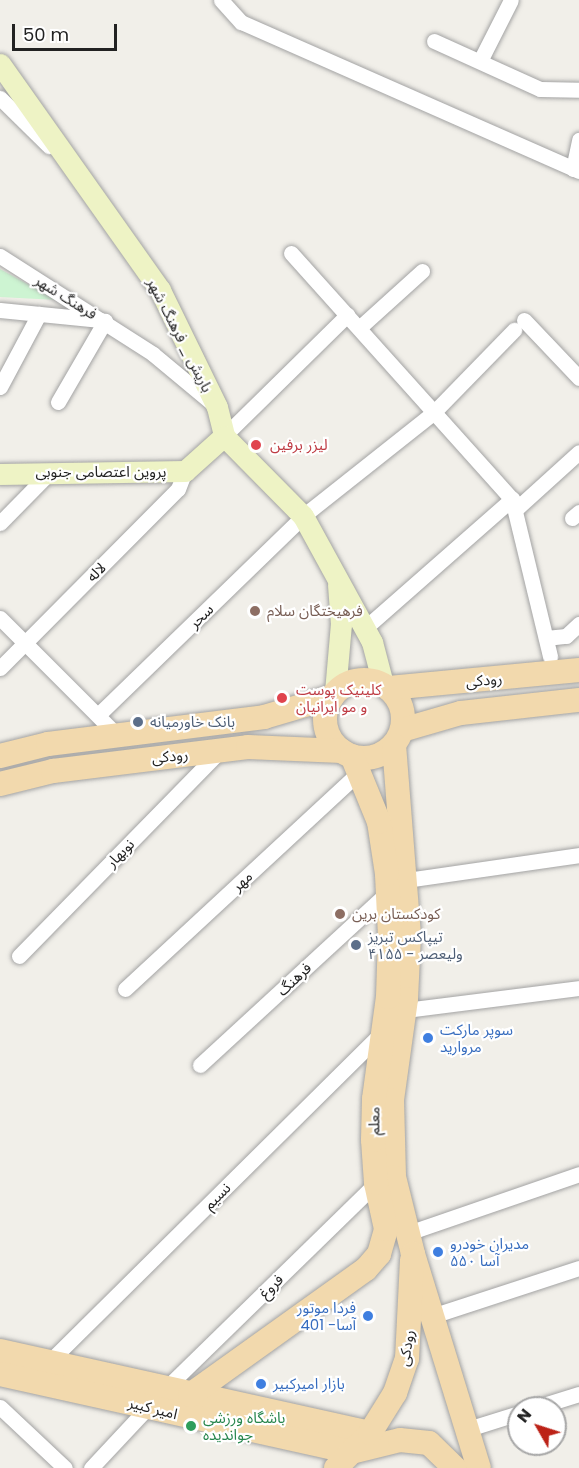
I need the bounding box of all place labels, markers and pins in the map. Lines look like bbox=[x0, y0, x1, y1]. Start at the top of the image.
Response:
marker: لیزر برفین bbox=[247, 436, 265, 454]
place label: لیزر برفین bbox=[270, 436, 328, 454]
place label: فرهیختگان سلام bbox=[267, 602, 363, 620]
marker: فرهیختگان سلام bbox=[248, 604, 262, 618]
place label: کلینیک پوست و مو ایرانیان bbox=[296, 680, 381, 715]
marker: کلینیک پوست و مو ایرانیان bbox=[273, 689, 291, 707]
place label: بانک خاورمیانه bbox=[150, 713, 235, 731]
marker: بانک خاورمیانه bbox=[131, 715, 145, 729]
place label: کودکستان برین bbox=[352, 905, 441, 923]
marker: کودکستان برین bbox=[333, 907, 347, 921]
place label: تیپاکس تبریز ولیعصر - ۴۱۵۵ bbox=[368, 927, 463, 962]
marker: تیپاکس تبریز ولیعصر - ۴۱۵۵ bbox=[349, 938, 363, 952]
place label: سوپر مارکت مروارید bbox=[440, 1020, 513, 1055]
marker: سوپر مارکت مروارید bbox=[421, 1031, 435, 1045]
place label: مدیران خودرو ۵۵۰ آسا bbox=[450, 1234, 529, 1269]
marker: مدیران خودرو ۵۵۰ آسا bbox=[431, 1245, 445, 1259]
place label: فردا موتور 401 -آسا bbox=[297, 1298, 356, 1333]
marker: فردا موتور 401 -آسا bbox=[361, 1309, 375, 1323]
place label: بازار امیرکبیر bbox=[273, 1375, 345, 1393]
marker: بازار امیرکبیر bbox=[254, 1377, 268, 1391]
place label: باشگاه ورزشی جواندیده bbox=[203, 1408, 285, 1443]
marker: باشگاه ورزشی جواندیده bbox=[184, 1419, 198, 1433]

